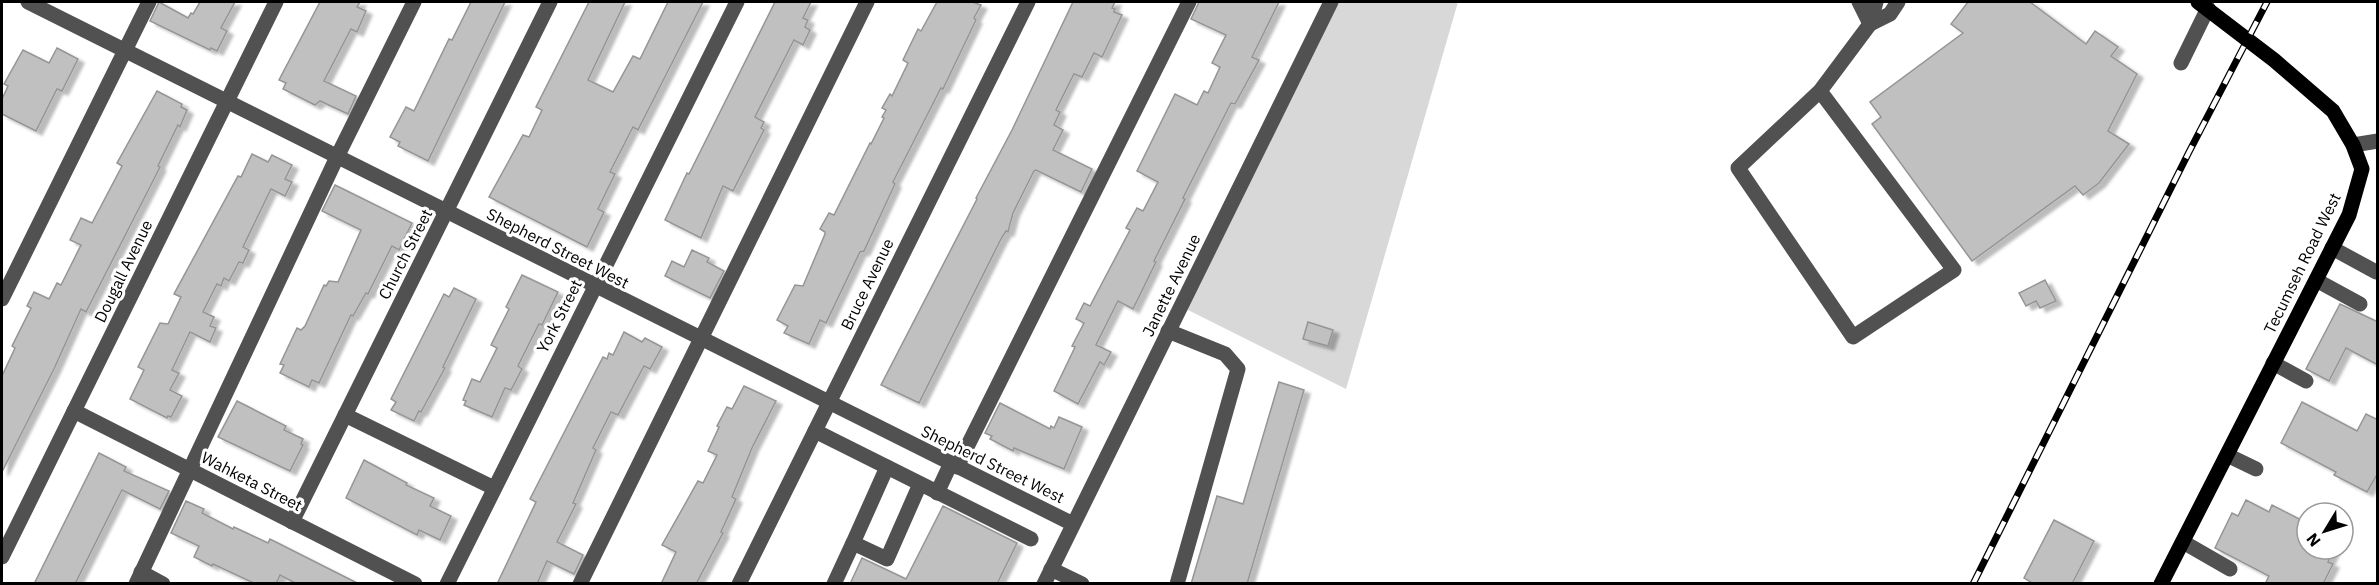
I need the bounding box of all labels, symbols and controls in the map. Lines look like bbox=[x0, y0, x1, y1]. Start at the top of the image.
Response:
street label: Tecumseh Road West bbox=[2259, 189, 2345, 337]
street label: Shepherd Street West bbox=[484, 203, 632, 293]
street label: Church Street bbox=[374, 205, 436, 303]
street label: Dougall Avenue bbox=[90, 216, 157, 326]
street label: Janette Avenue bbox=[1138, 230, 1205, 340]
street label: Bruce Avenue bbox=[836, 235, 898, 333]
street label: York Street bbox=[532, 276, 586, 356]
street label: Shepherd Street West bbox=[918, 421, 1068, 507]
street label: Wahketa Street bbox=[198, 447, 306, 515]
north arrow bbox=[2295, 501, 2355, 561]
text: N bbox=[2302, 530, 2325, 551]

